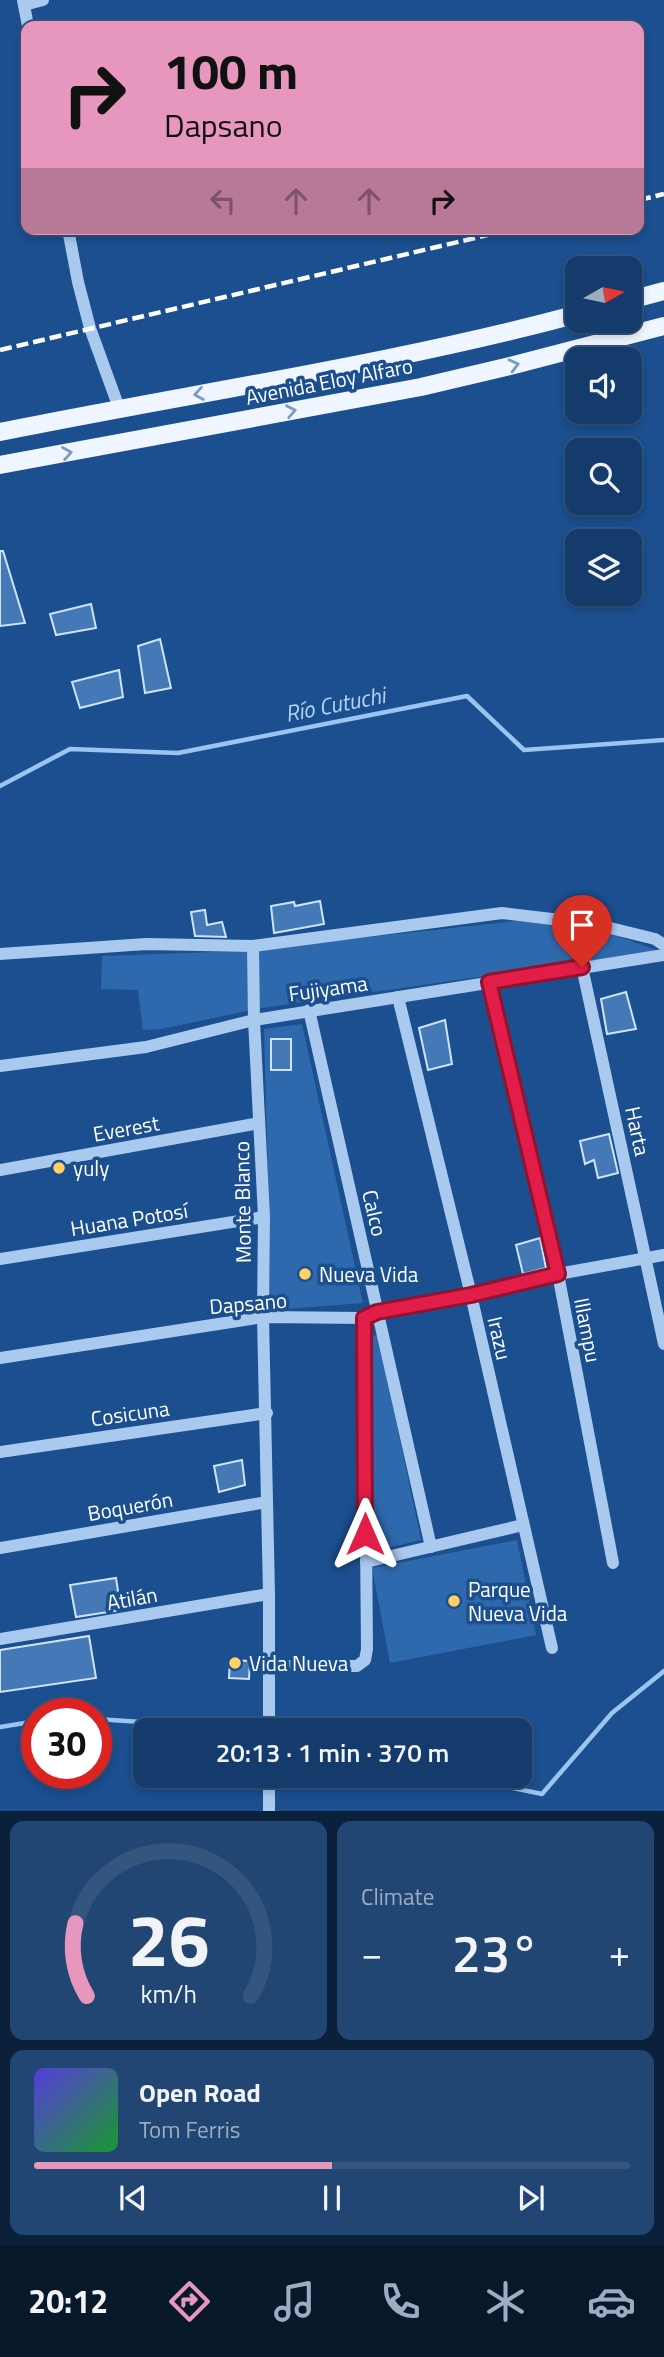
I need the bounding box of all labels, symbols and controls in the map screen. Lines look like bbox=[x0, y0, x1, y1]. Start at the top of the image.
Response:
text: 100 m bbox=[164, 33, 298, 108]
icon: right bbox=[49, 49, 140, 140]
text: Dapsano bbox=[164, 101, 283, 149]
icon: left bbox=[204, 182, 242, 220]
icon: ahead bbox=[277, 182, 315, 220]
icon: ahead bbox=[350, 182, 388, 220]
icon: right bbox=[423, 182, 461, 220]
north arrow bbox=[565, 256, 642, 332]
map controls bbox=[565, 256, 642, 606]
button: sound bbox=[565, 347, 642, 424]
street label: Avenida Eloy Alfaro bbox=[243, 349, 415, 413]
one-way arrow bbox=[507, 359, 519, 373]
one-way arrow bbox=[193, 386, 205, 401]
one-way arrow bbox=[285, 405, 297, 420]
button: search bbox=[565, 438, 642, 515]
one-way arrow bbox=[61, 446, 73, 461]
button: layers bbox=[565, 529, 642, 606]
water label: Río Cutuchi bbox=[282, 677, 390, 731]
pin bbox=[552, 895, 612, 967]
icon: arrive bbox=[563, 906, 601, 944]
street label: Fujiyama bbox=[286, 967, 370, 1009]
street label: Harta bbox=[617, 1103, 659, 1159]
street label: Everest bbox=[90, 1106, 162, 1150]
street label: Monte Blanco bbox=[225, 1141, 259, 1263]
place label: yuly bbox=[73, 1152, 109, 1184]
marker: yuly bbox=[51, 1160, 67, 1176]
street label: Calco bbox=[354, 1187, 396, 1239]
street label: Huana Potosí bbox=[68, 1194, 191, 1244]
place label: Nueva Vida bbox=[319, 1258, 419, 1290]
marker: Nueva Vida bbox=[297, 1266, 313, 1282]
street label: Dapsano bbox=[208, 1284, 288, 1322]
street label: Illampu bbox=[566, 1295, 610, 1365]
street label: Irazu bbox=[479, 1313, 521, 1363]
street label: Cosicuna bbox=[89, 1392, 172, 1434]
street label: Boquerón bbox=[85, 1483, 175, 1529]
position arrow bbox=[328, 1497, 402, 1571]
place label: Parque Nueva Vida bbox=[468, 1573, 568, 1629]
street label: Atilán bbox=[104, 1578, 160, 1618]
marker: Parque Nueva Vida bbox=[446, 1593, 462, 1609]
place label: Vida Nueva bbox=[249, 1647, 349, 1679]
marker: Vida Nueva bbox=[227, 1655, 243, 1671]
speed limit sign: 30 bbox=[21, 1698, 112, 1789]
text: 20:13 · 1 min · 370 m bbox=[216, 1733, 449, 1772]
text: Climate bbox=[361, 1879, 434, 1914]
text: 26 bbox=[128, 1885, 209, 1995]
text: 23° bbox=[452, 1913, 539, 1992]
text: − bbox=[361, 1924, 382, 1982]
text: + bbox=[609, 1924, 630, 1982]
text: km/h bbox=[140, 1975, 197, 2013]
text: Open Road bbox=[139, 2073, 261, 2112]
text: Tom Ferris bbox=[139, 2112, 240, 2147]
icon: previous bbox=[114, 2179, 152, 2217]
icon: pause bbox=[313, 2179, 351, 2217]
icon: next bbox=[512, 2179, 550, 2217]
text: 20:12 bbox=[28, 2277, 108, 2325]
icon: directions bbox=[165, 2277, 214, 2326]
icon: music bbox=[270, 2277, 319, 2326]
icon: phone bbox=[376, 2277, 425, 2326]
icon: climate bbox=[481, 2277, 530, 2326]
icon: car bbox=[587, 2277, 636, 2326]

